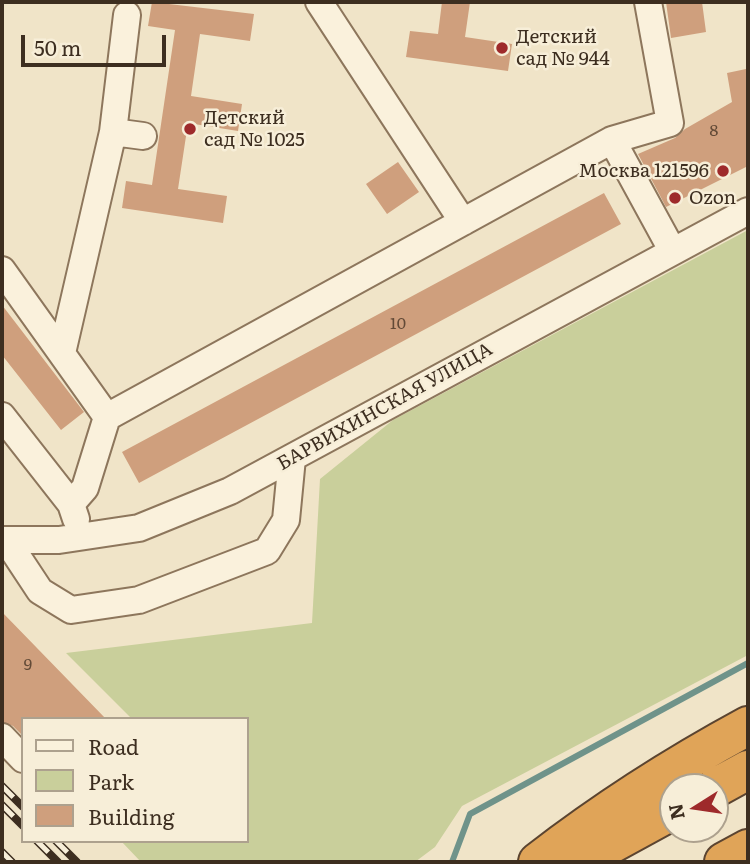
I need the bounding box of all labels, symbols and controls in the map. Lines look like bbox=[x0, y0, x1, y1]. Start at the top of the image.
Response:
scale bar bbox=[24, 21, 170, 65]
place label: Детский сад № 944 bbox=[516, 26, 610, 70]
text: 50 m bbox=[34, 31, 81, 62]
marker: Детский сад № 944 bbox=[494, 40, 510, 56]
place label: Детский сад № 1025 bbox=[204, 107, 305, 151]
marker: Детский сад № 1025 bbox=[182, 121, 198, 137]
house number: 8 bbox=[710, 121, 718, 141]
place label: Москва 121596 bbox=[578, 160, 709, 182]
marker: Москва 121596 bbox=[715, 163, 731, 179]
place label: Ozon bbox=[689, 187, 736, 209]
marker: Ozon bbox=[667, 190, 683, 206]
house number: 10 bbox=[390, 314, 406, 334]
street label: БАРВИХИНСКАЯ УЛИЦА bbox=[273, 338, 497, 476]
house number: 9 bbox=[24, 655, 32, 675]
legend bbox=[21, 717, 248, 843]
text: Road bbox=[88, 730, 139, 761]
text: Park bbox=[88, 765, 134, 796]
north arrow bbox=[659, 773, 729, 843]
text: Building bbox=[88, 800, 174, 831]
text: N bbox=[660, 801, 691, 823]

